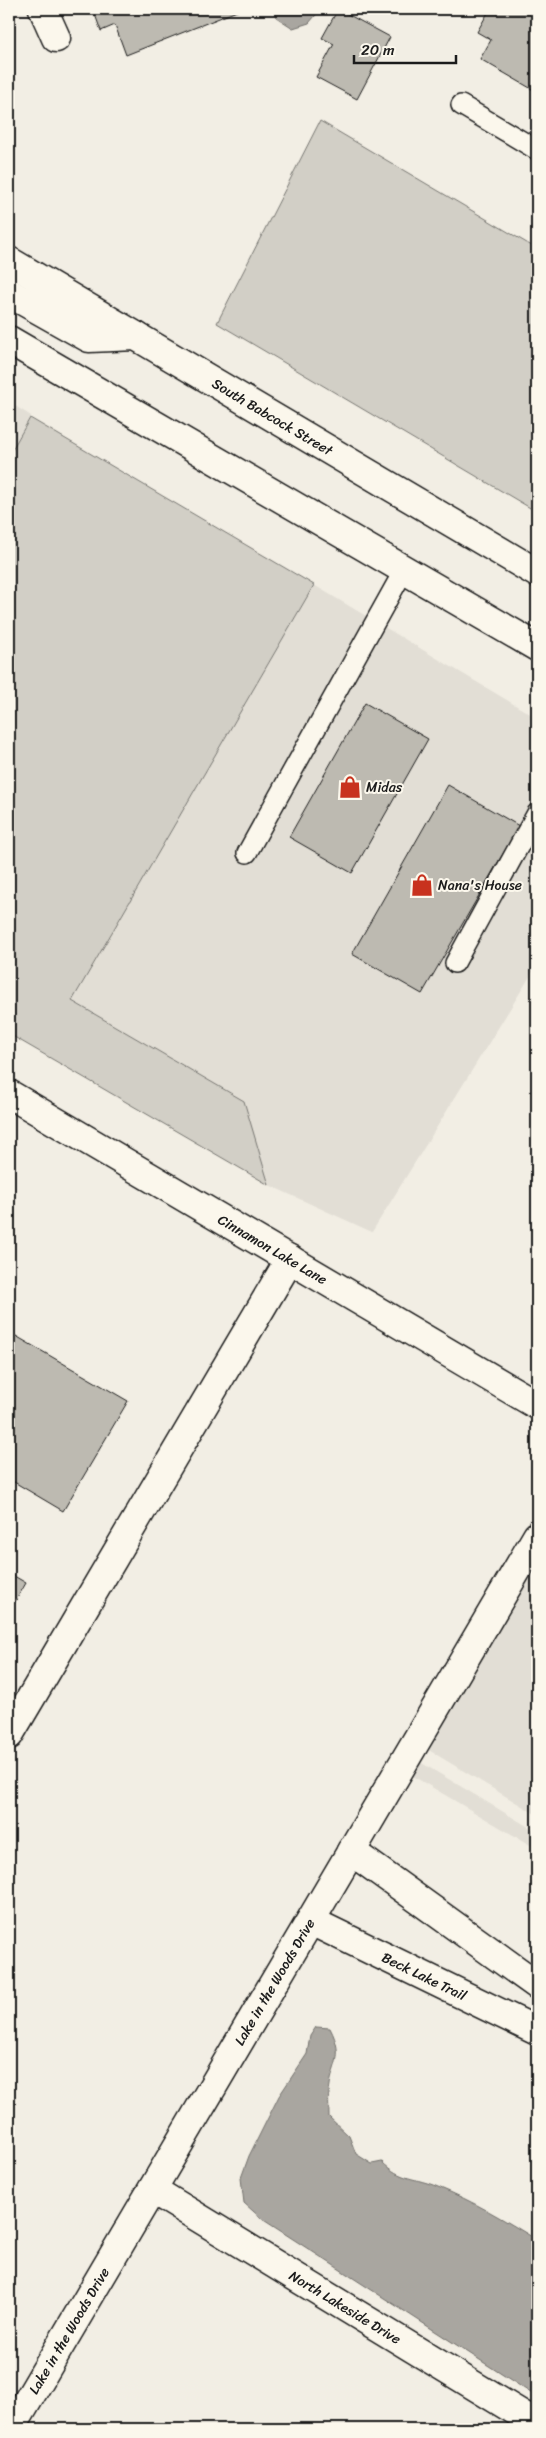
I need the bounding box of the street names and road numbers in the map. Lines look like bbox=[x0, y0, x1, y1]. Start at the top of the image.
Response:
street label: South Babcock Street bbox=[207, 371, 339, 463]
street label: Cinnamon Lake Lane bbox=[213, 1208, 332, 1292]
street label: Lake in the Woods Drive bbox=[228, 1914, 322, 2050]
street label: Beck Lake Trail bbox=[377, 1945, 472, 2008]
street label: Lake in the Woods Drive bbox=[22, 2263, 117, 2399]
street label: North Lakeside Drive bbox=[284, 2264, 406, 2351]

